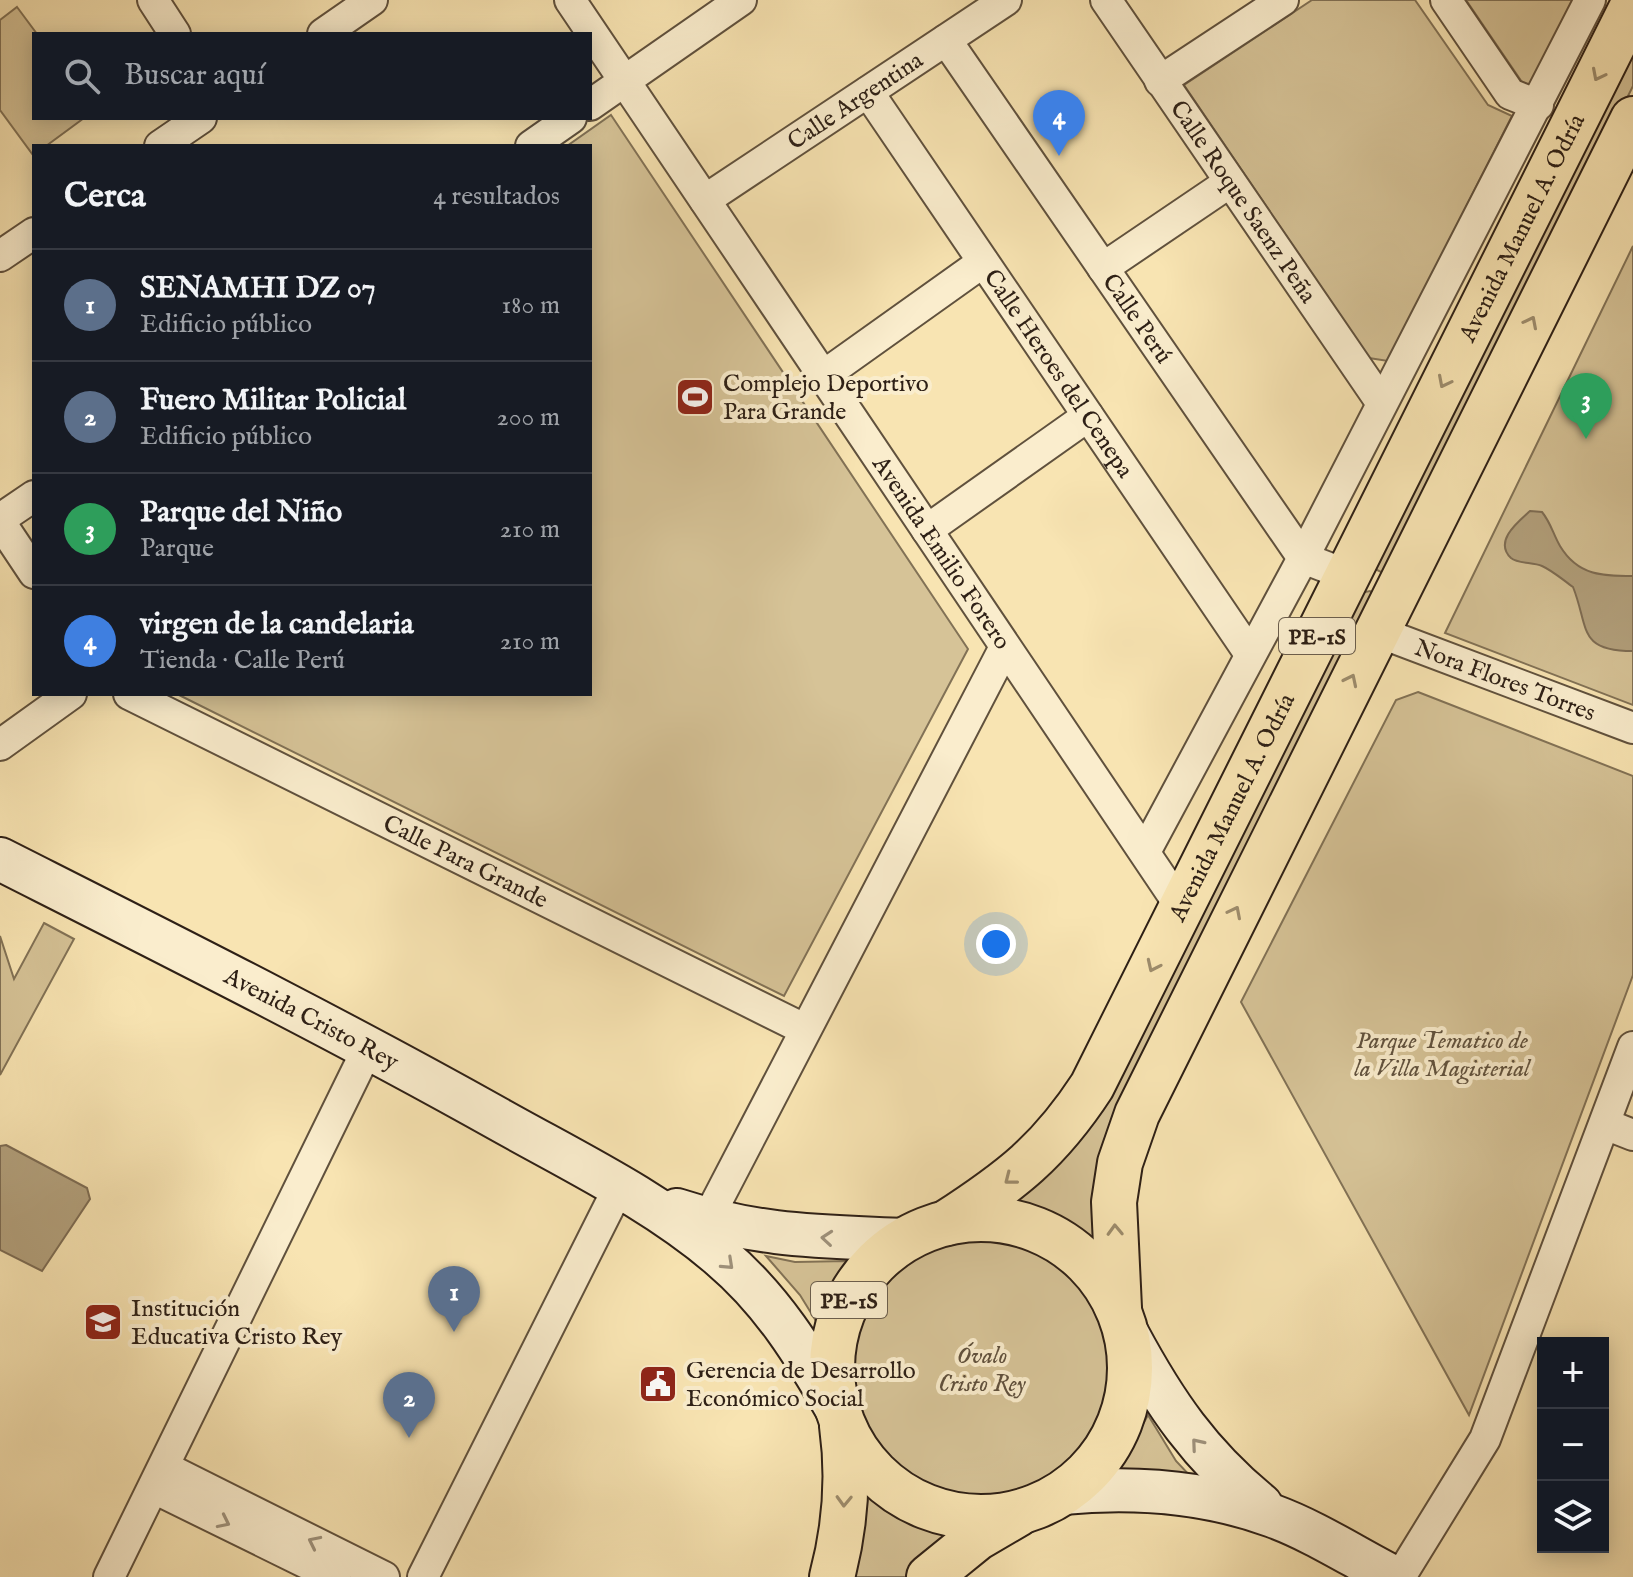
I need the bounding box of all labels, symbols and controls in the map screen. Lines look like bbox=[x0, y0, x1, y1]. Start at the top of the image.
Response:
search box bbox=[32, 32, 592, 120]
street label: Calle Argentina bbox=[782, 45, 930, 158]
icon: search bbox=[60, 54, 104, 98]
text: Buscar aquí bbox=[124, 57, 265, 95]
one-way arrow bbox=[1592, 66, 1608, 81]
pin: 4 bbox=[1033, 90, 1085, 156]
street label: Calle Roque Saenz Peña bbox=[1162, 95, 1323, 310]
street label: Avenida Manuel A. Odría bbox=[1452, 108, 1593, 348]
text: Cerca bbox=[64, 175, 146, 218]
text: 4 resultados bbox=[433, 180, 560, 213]
street label: Calle Heroes del Cenepa bbox=[976, 264, 1140, 485]
street label: Calle Perú bbox=[1095, 268, 1178, 370]
text: SENAMHI DZ 07 bbox=[140, 270, 376, 308]
text: 1 bbox=[85, 289, 95, 322]
text: 180 m bbox=[502, 289, 560, 322]
text: Edificio público bbox=[140, 308, 312, 341]
one-way arrow bbox=[1521, 316, 1536, 331]
place label: Complejo Deportivo Para Grande bbox=[723, 369, 929, 428]
pin: 3 bbox=[1560, 373, 1612, 439]
one-way arrow bbox=[1438, 374, 1453, 389]
sports icon: Complejo Deportivo Para Grande bbox=[674, 376, 716, 418]
text: Fuero Militar Policial bbox=[140, 382, 406, 420]
text: 2 bbox=[84, 401, 96, 434]
text: 200 m bbox=[496, 401, 560, 434]
text: Edificio público bbox=[140, 420, 312, 453]
street label: Avenida Emilio Forero bbox=[864, 450, 1017, 656]
text: Parque del Niño bbox=[140, 494, 342, 532]
text: 3 bbox=[85, 513, 95, 546]
text: 210 m bbox=[500, 513, 560, 546]
text: Parque bbox=[140, 532, 214, 565]
text: virgen de la candelaria bbox=[140, 606, 414, 644]
road number: PE-1S bbox=[1279, 618, 1355, 654]
text: 4 bbox=[84, 625, 96, 658]
text: 210 m bbox=[500, 625, 560, 658]
street label: Nora Flores Torres bbox=[1410, 633, 1599, 729]
text: Tienda · Calle Perú bbox=[140, 644, 345, 677]
one-way arrow bbox=[1342, 673, 1357, 688]
street label: Avenida Manuel A. Odría bbox=[1162, 688, 1303, 928]
street label: Calle Para Grande bbox=[378, 809, 553, 916]
one-way arrow bbox=[1225, 906, 1241, 921]
your location bbox=[976, 924, 1016, 964]
one-way arrow bbox=[1147, 957, 1163, 972]
street label: Avenida Cristo Rey bbox=[217, 961, 404, 1078]
park label: Parque Tematico de la Villa Magisterial bbox=[1354, 1026, 1532, 1085]
one-way arrow bbox=[1004, 1170, 1019, 1184]
one-way arrow bbox=[1106, 1223, 1123, 1236]
one-way arrow bbox=[820, 1230, 833, 1247]
one-way arrow bbox=[719, 1255, 734, 1269]
pin: 1 bbox=[428, 1266, 480, 1332]
road number: PE-1S bbox=[811, 1282, 887, 1318]
place label: Institución Educativa Cristo Rey bbox=[131, 1294, 342, 1353]
school or university icon: Institución Educativa Cristo Rey bbox=[82, 1301, 124, 1343]
map controls bbox=[1537, 1337, 1609, 1553]
button: + bbox=[1537, 1337, 1609, 1409]
park label: Óvalo Cristo Rey bbox=[938, 1341, 1027, 1400]
place label: Gerencia de Desarrollo Económico Social bbox=[686, 1356, 916, 1415]
public building icon: Gerencia de Desarrollo Económico Social bbox=[637, 1363, 679, 1405]
pin: 2 bbox=[383, 1372, 435, 1438]
button: − bbox=[1537, 1409, 1609, 1481]
one-way arrow bbox=[1192, 1439, 1207, 1454]
button: layers bbox=[1537, 1481, 1609, 1553]
one-way arrow bbox=[835, 1495, 852, 1508]
one-way arrow bbox=[215, 1512, 230, 1528]
one-way arrow bbox=[308, 1537, 323, 1552]

